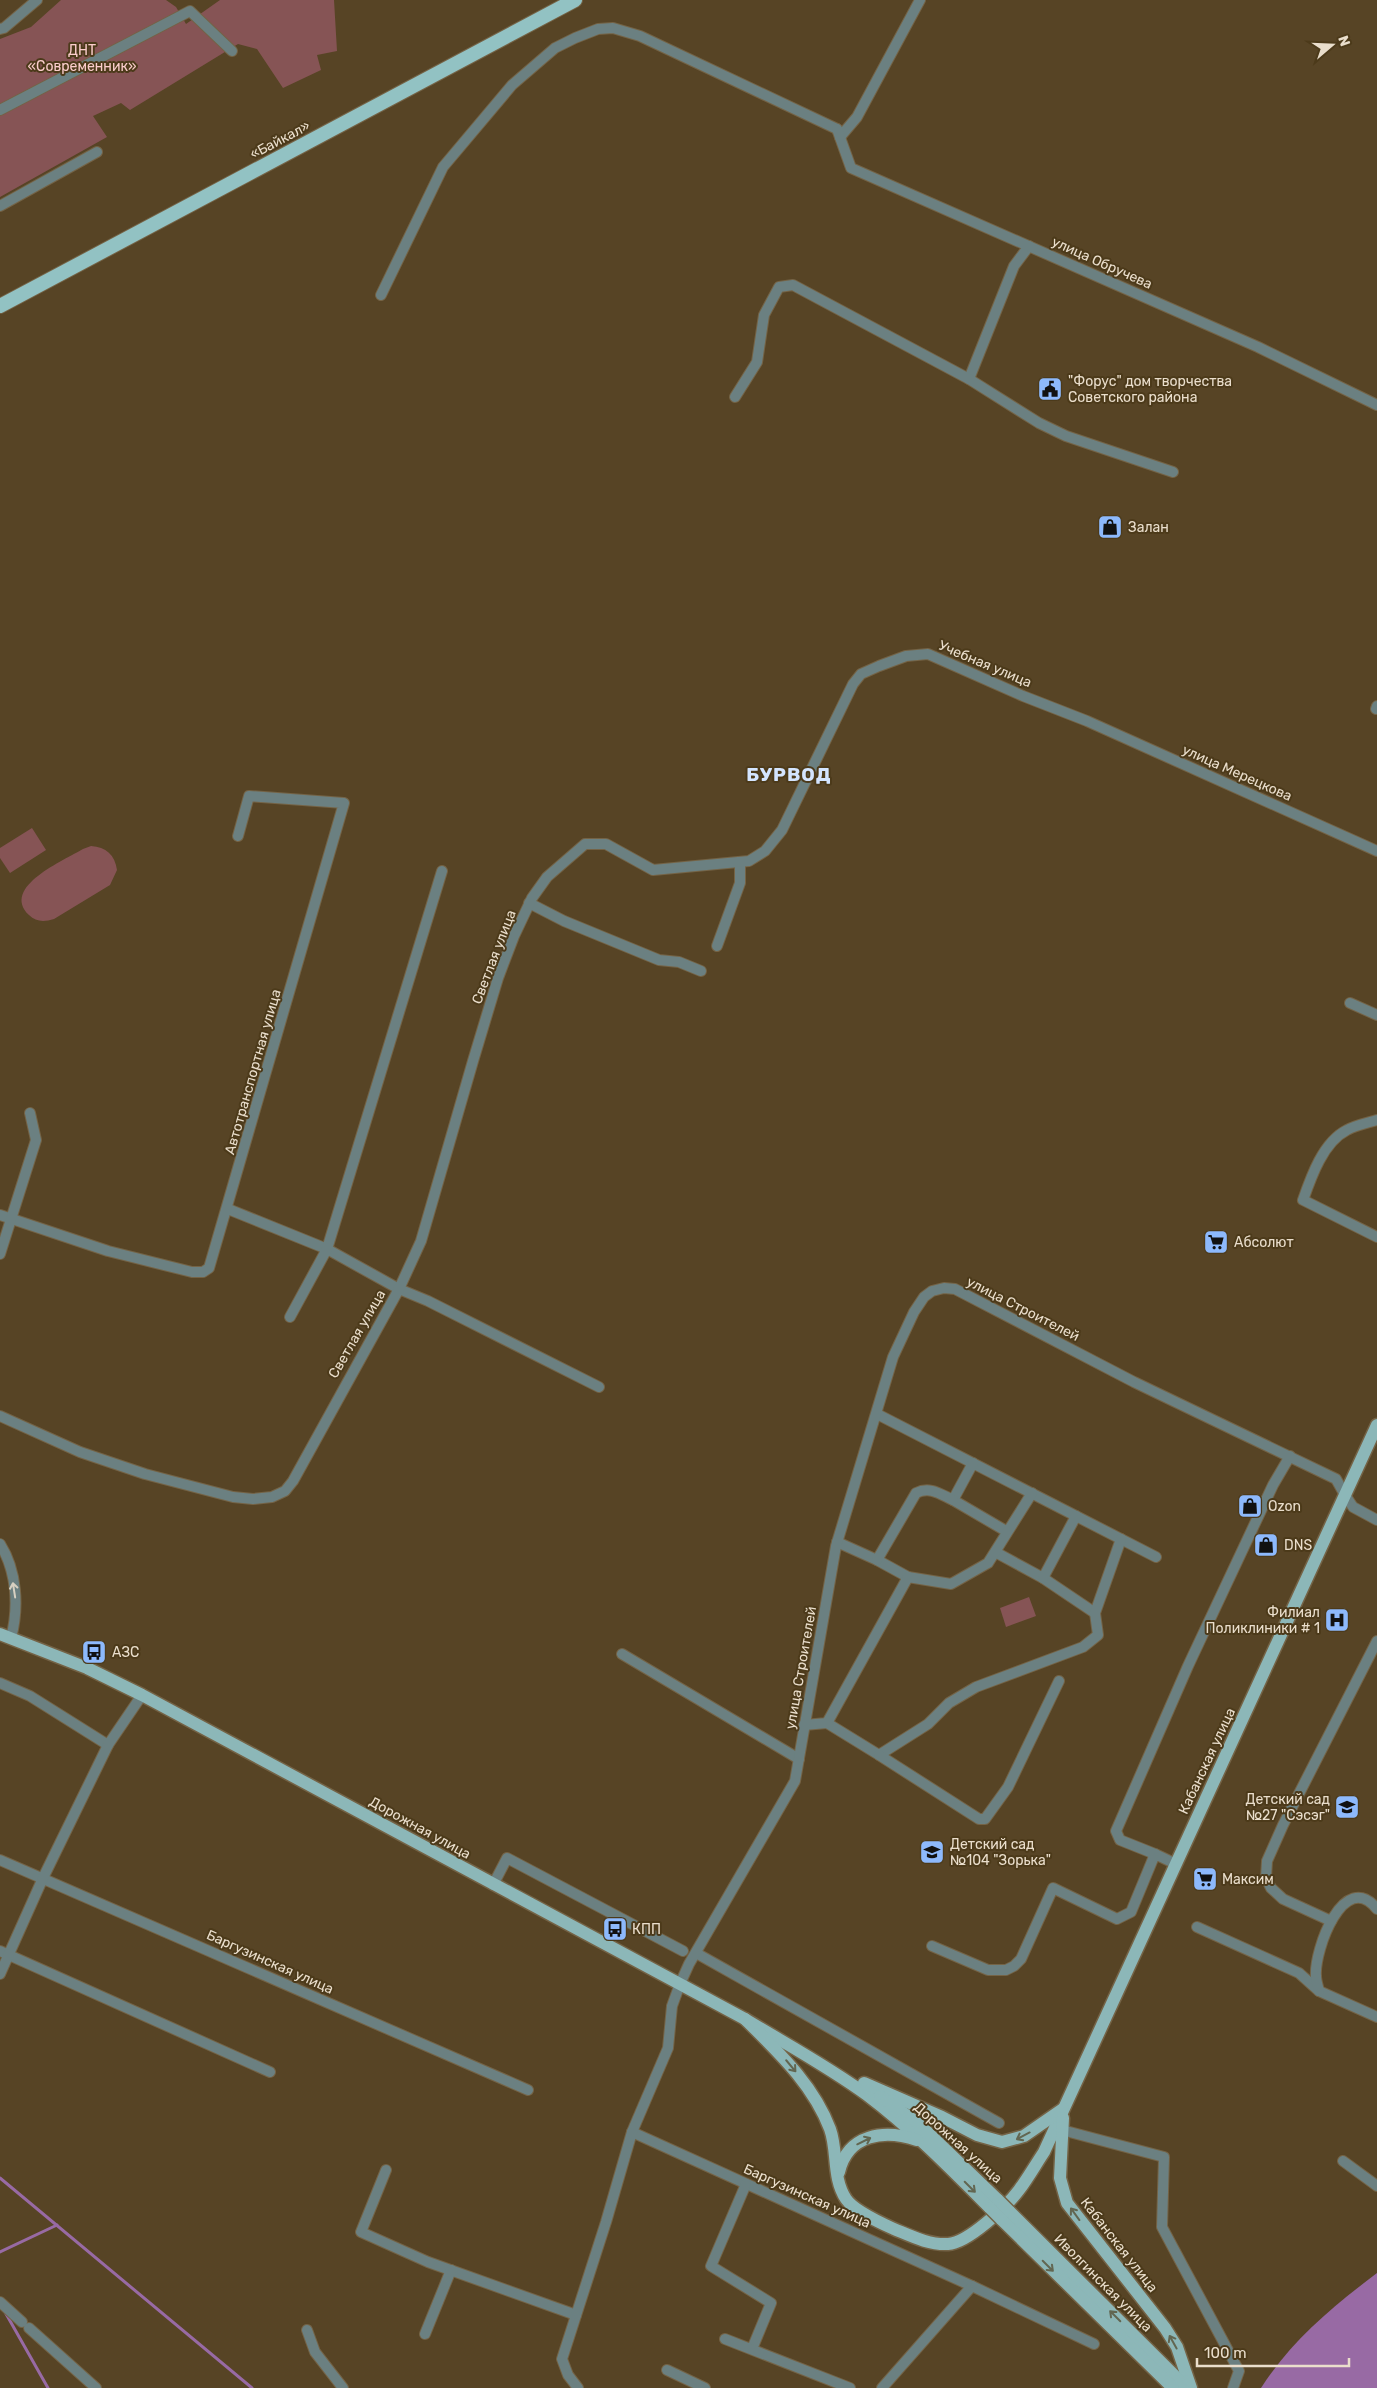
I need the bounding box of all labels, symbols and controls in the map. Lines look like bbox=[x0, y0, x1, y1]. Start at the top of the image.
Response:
north arrow bbox=[1307, 20, 1357, 70]
text: N bbox=[1334, 33, 1353, 48]
park label: ДНТ «Современник» bbox=[28, 42, 136, 75]
street label: «Байкал» bbox=[247, 117, 313, 163]
street label: улица Обручева bbox=[1049, 233, 1155, 293]
place label: "Форус" дом творчества Советского района bbox=[1068, 373, 1232, 406]
public building icon: "Форус" дом творчества Советского района bbox=[1037, 376, 1063, 402]
shop icon: Залан bbox=[1097, 514, 1123, 540]
place label: Залан bbox=[1128, 519, 1169, 536]
street label: Учебная улица bbox=[936, 637, 1034, 691]
street label: улица Мерецкова bbox=[1180, 741, 1294, 805]
district label: БУРВОД bbox=[746, 763, 832, 786]
street label: Светлая улица bbox=[468, 908, 520, 1006]
street label: Автотранспортная улица bbox=[221, 987, 285, 1157]
supermarket icon: Абсолют bbox=[1203, 1229, 1229, 1255]
place label: Абсолют bbox=[1234, 1234, 1294, 1251]
street label: улица Строителей bbox=[964, 1273, 1082, 1345]
street label: Светлая улица bbox=[325, 1287, 389, 1381]
shop icon: Ozon bbox=[1237, 1493, 1263, 1519]
place label: Ozon bbox=[1268, 1498, 1301, 1515]
shop icon: DNS bbox=[1253, 1532, 1279, 1558]
place label: DNS bbox=[1284, 1537, 1312, 1554]
one-way arrow bbox=[9, 1582, 19, 1598]
place label: Филиал Поликлиники # 1 bbox=[1206, 1604, 1320, 1637]
street label: улица Строителей bbox=[782, 1605, 820, 1731]
hospital icon: Филиал Поликлиники # 1 bbox=[1324, 1607, 1350, 1633]
bus stop icon: АЗС bbox=[81, 1639, 107, 1665]
place label: АЗС bbox=[112, 1644, 139, 1661]
street label: Кабанская улица bbox=[1175, 1705, 1239, 1817]
place label: Детский сад №27 "Сэсэг" bbox=[1246, 1791, 1330, 1824]
street label: Дорожная улица bbox=[366, 1793, 474, 1863]
school or university icon: Детский сад №27 "Сэсэг" bbox=[1334, 1794, 1360, 1820]
place label: Детский сад №104 "Зорька" bbox=[950, 1836, 1051, 1869]
school or university icon: Детский сад №104 "Зорька" bbox=[919, 1839, 945, 1865]
supermarket icon: Максим bbox=[1192, 1866, 1218, 1892]
place label: Максим bbox=[1222, 1871, 1274, 1888]
bus stop icon: КПП bbox=[602, 1916, 628, 1942]
place label: КПП bbox=[632, 1921, 661, 1938]
street label: Баргузинская улица bbox=[204, 1926, 336, 1998]
one-way arrow bbox=[786, 2060, 797, 2073]
street label: Дорожная улица bbox=[910, 2099, 1006, 2187]
one-way arrow bbox=[1016, 2132, 1031, 2141]
one-way arrow bbox=[857, 2136, 872, 2146]
street label: Баргузинская улица bbox=[741, 2160, 873, 2232]
one-way arrow bbox=[964, 2181, 976, 2194]
street label: Кабанская улица bbox=[1077, 2194, 1161, 2296]
one-way arrow bbox=[1070, 2207, 1080, 2221]
street label: Иволгинская улица bbox=[1050, 2230, 1156, 2336]
one-way arrow bbox=[1042, 2259, 1054, 2271]
one-way arrow bbox=[1109, 2310, 1121, 2323]
one-way arrow bbox=[1168, 2336, 1178, 2350]
scale bar bbox=[1197, 2336, 1350, 2368]
text: 100 m bbox=[1204, 2344, 1246, 2362]

